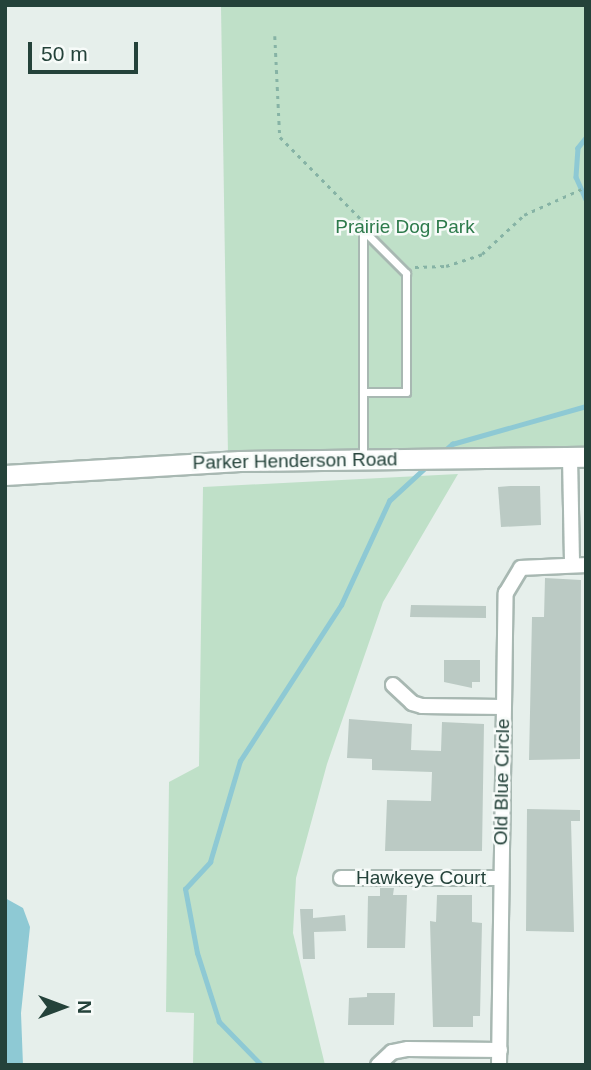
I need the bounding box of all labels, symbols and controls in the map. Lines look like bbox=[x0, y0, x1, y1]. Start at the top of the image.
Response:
scale bar bbox=[32, 28, 142, 72]
text: 50 m bbox=[41, 42, 88, 65]
park label: Prairie Dog Park bbox=[335, 216, 475, 238]
street label: Parker Henderson Road bbox=[192, 448, 398, 474]
street label: Old Blue Circle bbox=[489, 718, 515, 846]
street label: Hawkeye Court bbox=[356, 867, 486, 889]
north arrow bbox=[28, 972, 98, 1042]
text: N bbox=[74, 1000, 95, 1014]

